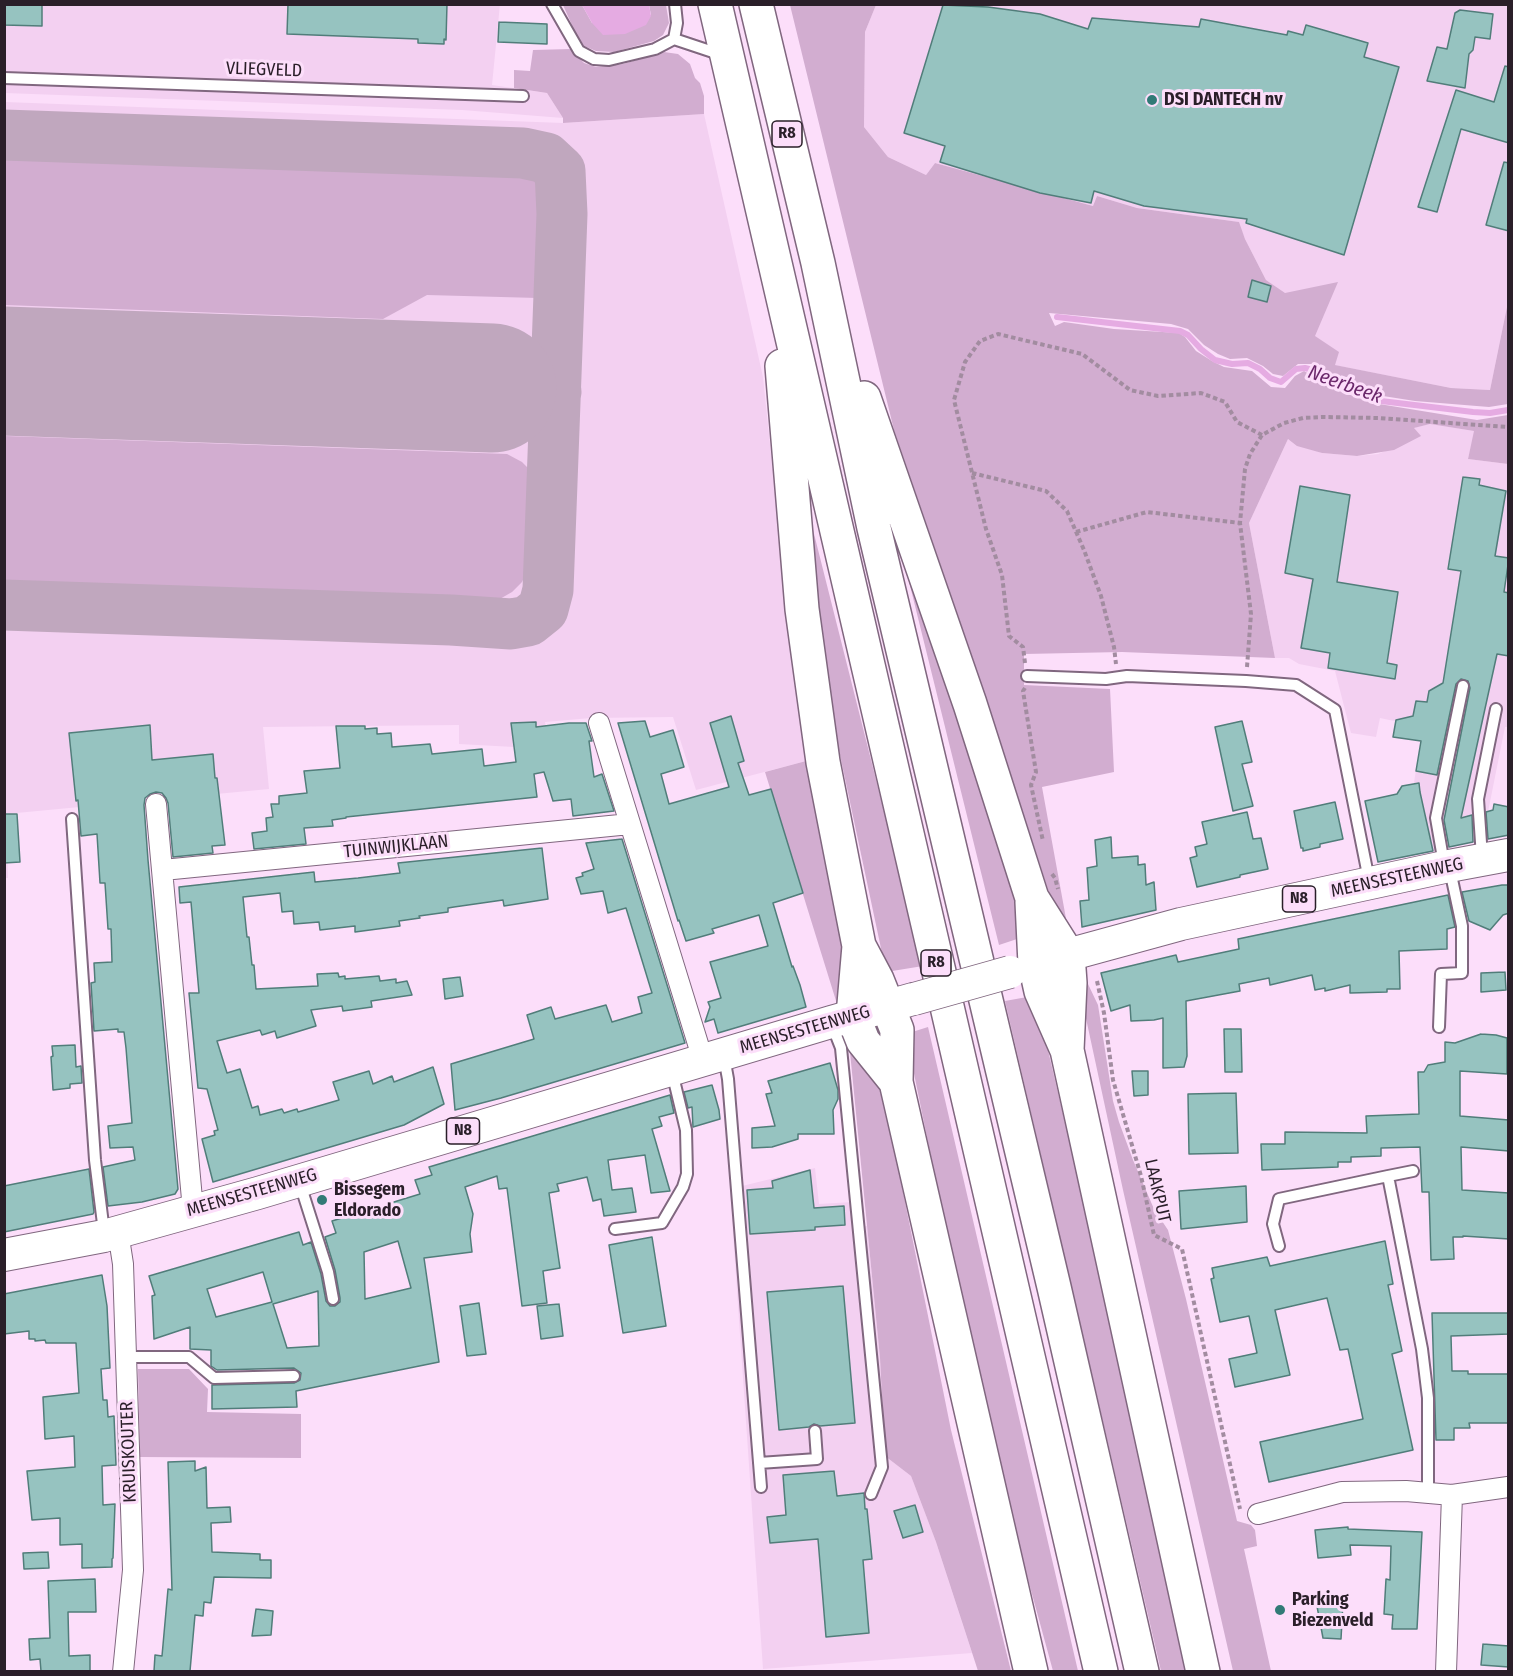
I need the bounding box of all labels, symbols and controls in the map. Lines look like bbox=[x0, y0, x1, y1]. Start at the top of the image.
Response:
street label: VLIEGVELD bbox=[225, 58, 303, 82]
place label: DSI DANTECH nv bbox=[1164, 89, 1283, 111]
marker: DSI DANTECH nv bbox=[1145, 93, 1159, 107]
road number: R8 bbox=[772, 121, 802, 147]
water label: Neerbeek bbox=[1305, 361, 1385, 409]
street label: TUINWIJKLAAN bbox=[343, 831, 449, 863]
street label: MEENSESTEENWEG bbox=[1329, 853, 1465, 903]
road number: N8 bbox=[1282, 886, 1316, 912]
road number: R8 bbox=[921, 950, 951, 976]
street label: MEENSESTEENWEG bbox=[737, 1001, 873, 1059]
road number: N8 bbox=[446, 1118, 480, 1144]
street label: LAAKPUT bbox=[1139, 1157, 1175, 1225]
street label: MEENSESTEENWEG bbox=[184, 1164, 320, 1222]
place label: Bissegem Eldorado bbox=[334, 1179, 405, 1222]
marker: Bissegem Eldorado bbox=[315, 1193, 329, 1207]
street label: KRUISKOUTER bbox=[116, 1401, 142, 1503]
place label: Parking Biezenveld bbox=[1292, 1589, 1374, 1632]
marker: Parking Biezenveld bbox=[1273, 1603, 1287, 1617]

